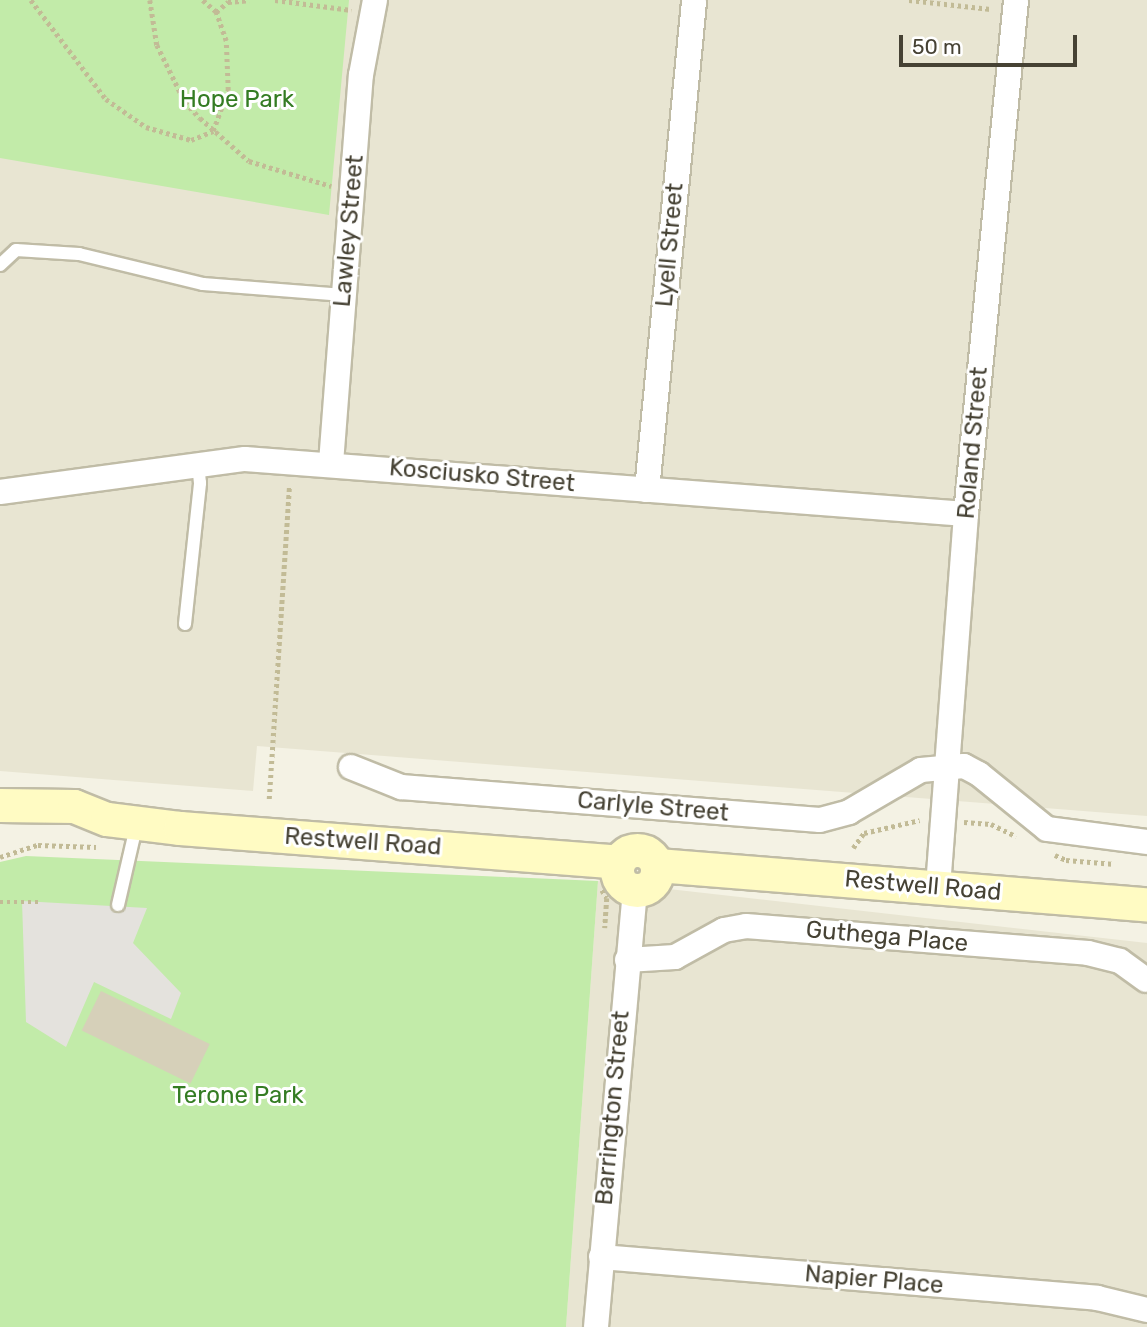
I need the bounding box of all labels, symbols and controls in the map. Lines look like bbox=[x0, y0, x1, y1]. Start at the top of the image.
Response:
scale bar bbox=[902, 21, 1080, 65]
text: 50 m bbox=[912, 34, 962, 59]
park label: Hope Park bbox=[180, 86, 294, 114]
street label: Lawley Street bbox=[328, 153, 370, 309]
street label: Lyell Street bbox=[650, 182, 690, 308]
street label: Roland Street bbox=[952, 366, 994, 520]
street label: Kosciusko Street bbox=[388, 454, 576, 498]
street label: Carlyle Street bbox=[576, 786, 730, 828]
street label: Restwell Road bbox=[283, 822, 443, 862]
street label: Restwell Road bbox=[843, 865, 1003, 907]
street label: Guthega Place bbox=[805, 916, 969, 958]
street label: Barrington Street bbox=[590, 1010, 636, 1206]
park label: Terone Park bbox=[172, 1082, 304, 1110]
street label: Napier Place bbox=[803, 1260, 945, 1300]

